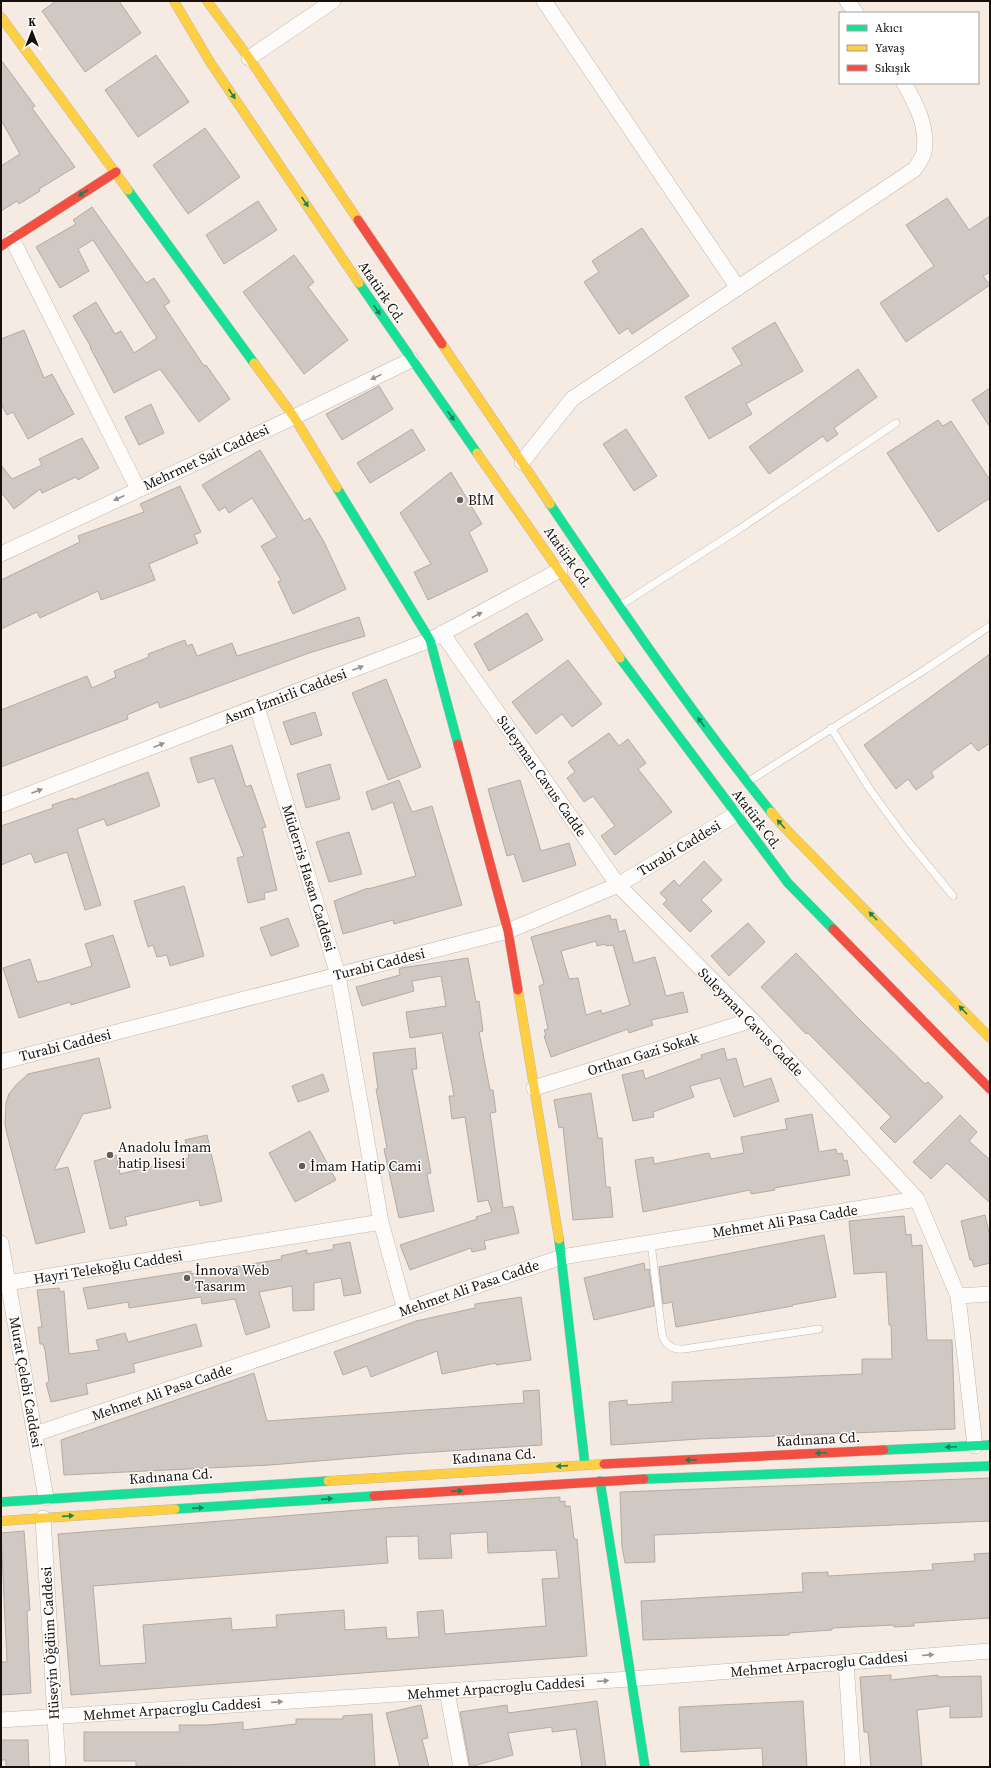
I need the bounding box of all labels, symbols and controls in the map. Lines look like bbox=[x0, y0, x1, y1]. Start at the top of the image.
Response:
north arrow bbox=[12, 12, 52, 52]
legend bbox=[839, 12, 979, 84]
text: K bbox=[28, 15, 36, 30]
text: Akıcı bbox=[875, 20, 903, 36]
text: Yavaş bbox=[875, 40, 905, 56]
text: Sıkışık bbox=[875, 60, 911, 76]
one-way arrow bbox=[228, 89, 236, 99]
one-way arrow bbox=[78, 189, 88, 197]
one-way arrow bbox=[301, 196, 308, 208]
street label: Atatürk Cd. bbox=[354, 257, 410, 327]
one-way arrow bbox=[373, 304, 381, 315]
one-way arrow bbox=[370, 374, 382, 380]
one-way arrow bbox=[447, 411, 455, 422]
street label: Mehrmet Sait Caddesi bbox=[140, 419, 272, 495]
place label: BİM bbox=[468, 490, 494, 510]
one-way arrow bbox=[113, 495, 125, 501]
marker: BİM bbox=[455, 495, 465, 505]
street label: Atatürk Cd. bbox=[539, 522, 597, 592]
one-way arrow bbox=[471, 611, 483, 618]
street label: Asım İzmirli Caddesi bbox=[221, 663, 349, 729]
one-way arrow bbox=[353, 664, 365, 670]
street label: Suleyman Cavus Cadde bbox=[492, 711, 592, 841]
one-way arrow bbox=[697, 716, 705, 727]
one-way arrow bbox=[153, 741, 165, 747]
street label: Atatürk Cd. bbox=[728, 785, 786, 853]
one-way arrow bbox=[32, 788, 44, 794]
street label: Müderris Hasan Caddesi bbox=[277, 802, 341, 954]
street label: Turabi Caddesi bbox=[634, 815, 724, 881]
one-way arrow bbox=[776, 819, 786, 829]
one-way arrow bbox=[868, 911, 877, 921]
street label: Turabi Caddesi bbox=[331, 943, 427, 985]
street label: Suleyman Cavus Cadde bbox=[694, 963, 808, 1081]
one-way arrow bbox=[958, 1005, 968, 1015]
street label: Turabi Caddesi bbox=[17, 1024, 113, 1066]
street label: Orthan Gazi Sokak bbox=[585, 1027, 701, 1080]
place label: Anadolu İmam hatip lisesi bbox=[118, 1137, 212, 1173]
marker: Anadolu İmam hatip lisesi bbox=[105, 1150, 115, 1160]
place label: İmam Hatip Cami bbox=[310, 1156, 421, 1176]
marker: İmam Hatip Cami bbox=[297, 1161, 307, 1171]
street label: Mehmet Ali Pasa Cadde bbox=[711, 1200, 859, 1242]
street label: Hayri Telekoğlu Caddesi bbox=[32, 1245, 184, 1289]
street label: Mehmet Ali Pasa Cadde bbox=[396, 1255, 542, 1321]
place label: İnnova Web Tasarım bbox=[195, 1260, 269, 1296]
marker: İnnova Web Tasarım bbox=[182, 1273, 192, 1283]
street label: Murat Çelebi Caddesi bbox=[5, 1315, 47, 1449]
street label: Mehmet Ali Pasa Cadde bbox=[89, 1359, 235, 1425]
street label: Kadınana Cd. bbox=[776, 1427, 860, 1451]
street label: Kadınana Cd. bbox=[451, 1443, 537, 1469]
one-way arrow bbox=[944, 1444, 957, 1450]
one-way arrow bbox=[815, 1450, 827, 1457]
one-way arrow bbox=[685, 1456, 697, 1463]
street label: Kadınana Cd. bbox=[128, 1463, 214, 1489]
one-way arrow bbox=[555, 1463, 568, 1470]
one-way arrow bbox=[451, 1487, 463, 1494]
one-way arrow bbox=[321, 1496, 333, 1503]
one-way arrow bbox=[192, 1504, 204, 1511]
one-way arrow bbox=[62, 1513, 74, 1520]
street label: Hüseyin Öğdüm Caddesi bbox=[36, 1566, 64, 1720]
street label: Mehmet Arpacroglu Caddesi bbox=[729, 1646, 909, 1682]
one-way arrow bbox=[922, 1652, 934, 1659]
street label: Mehmet Arpacroglu Caddesi bbox=[407, 1672, 585, 1704]
one-way arrow bbox=[597, 1678, 609, 1685]
street label: Mehmet Arpacroglu Caddesi bbox=[83, 1693, 261, 1725]
one-way arrow bbox=[271, 1699, 283, 1706]

